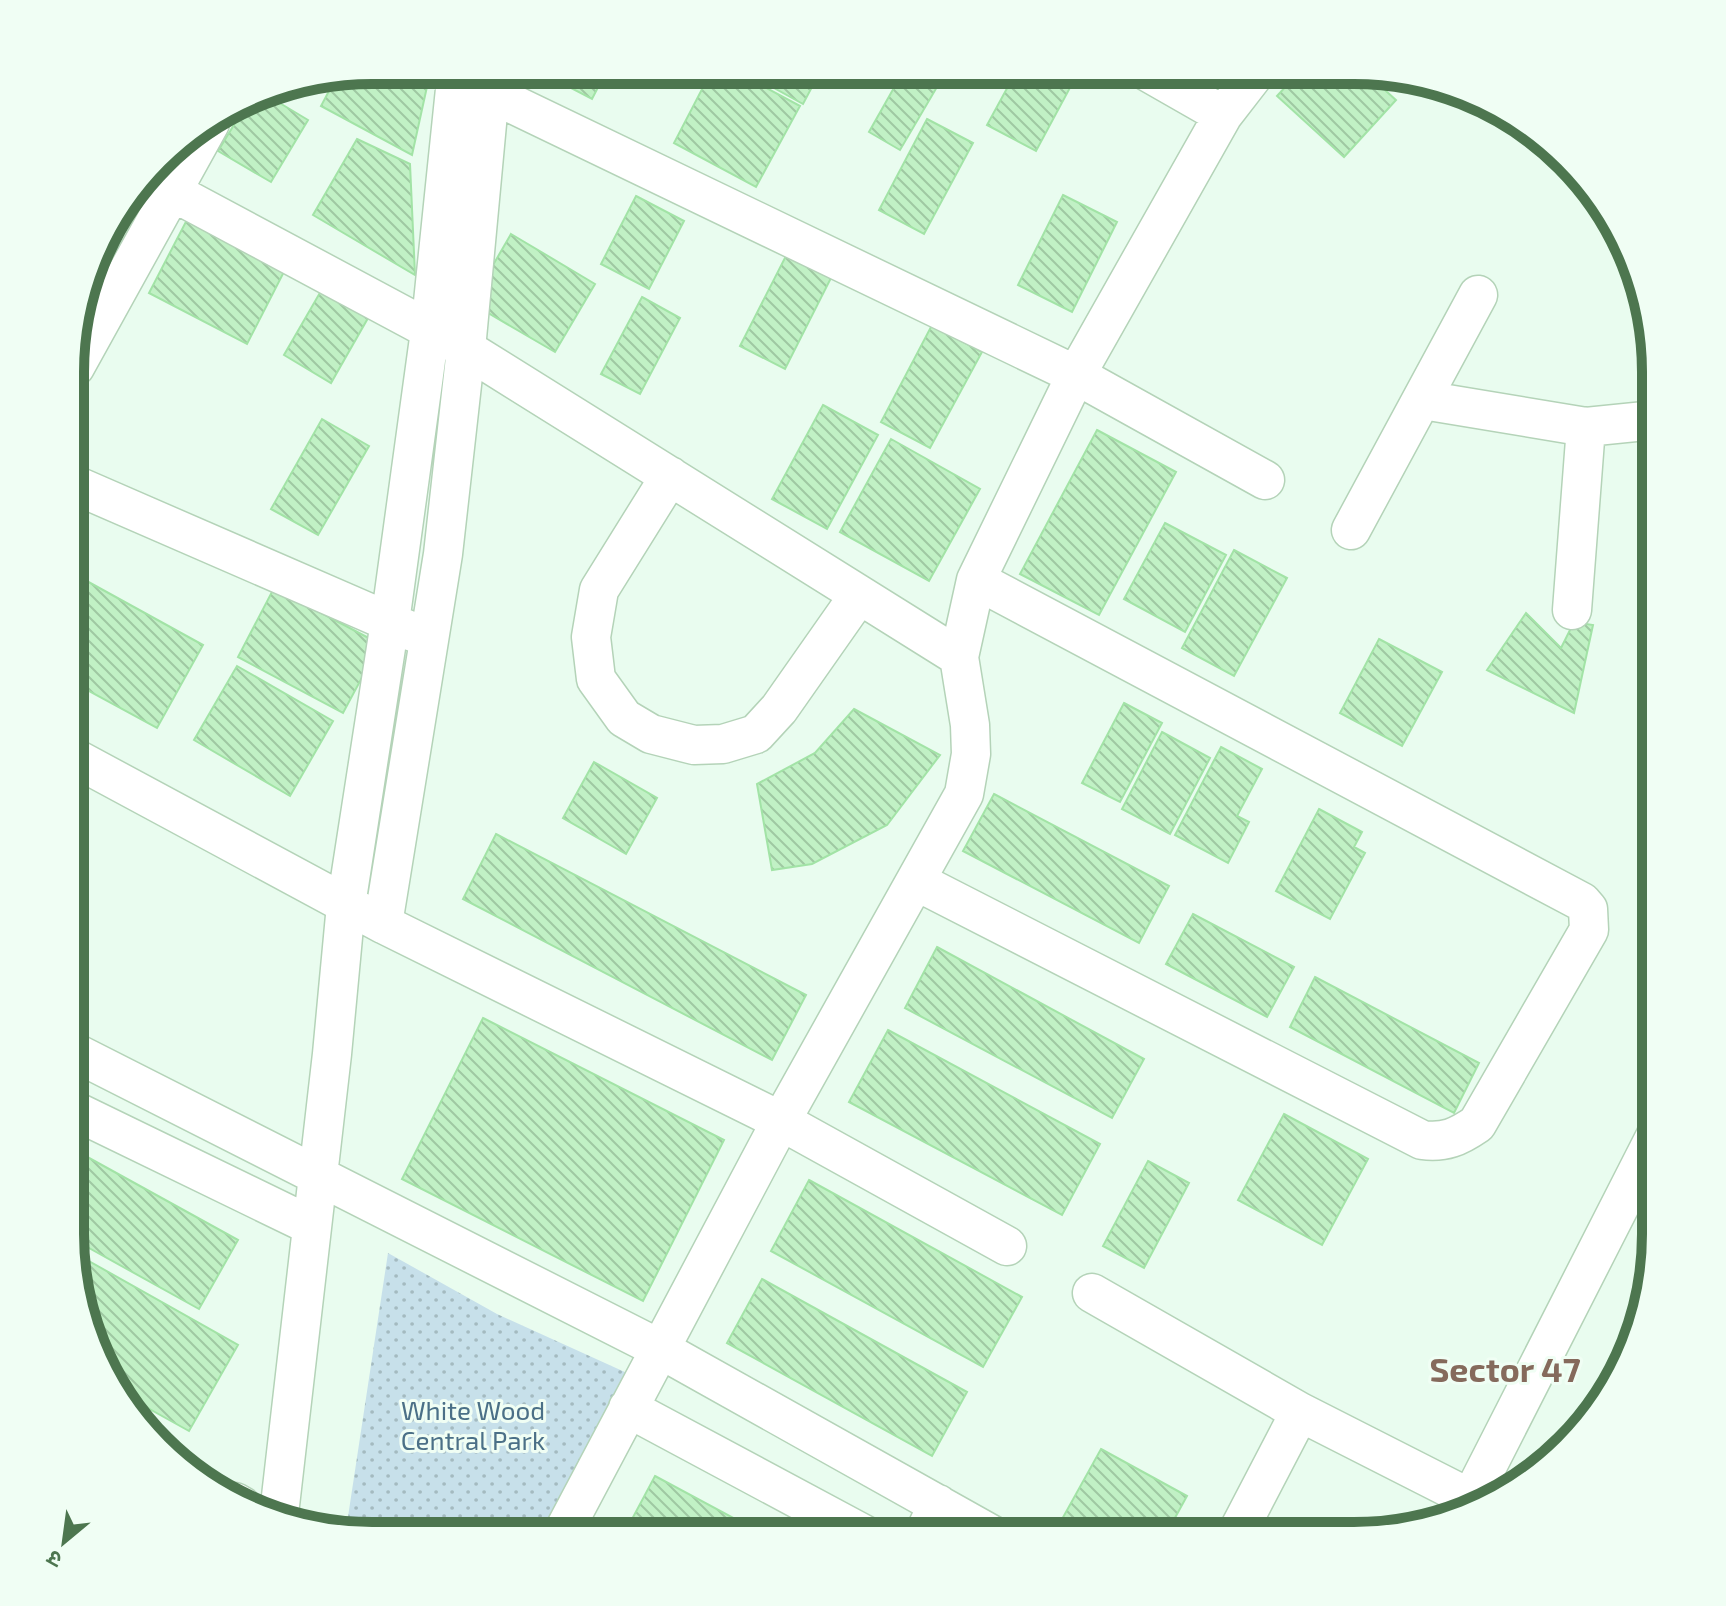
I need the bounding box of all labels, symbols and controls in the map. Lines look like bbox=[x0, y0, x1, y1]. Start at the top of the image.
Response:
district label: Sector 47 bbox=[1429, 1348, 1581, 1389]
park label: White Wood Central Park bbox=[401, 1394, 545, 1455]
north arrow bbox=[24, 1502, 104, 1582]
text: उ bbox=[41, 1545, 66, 1575]

